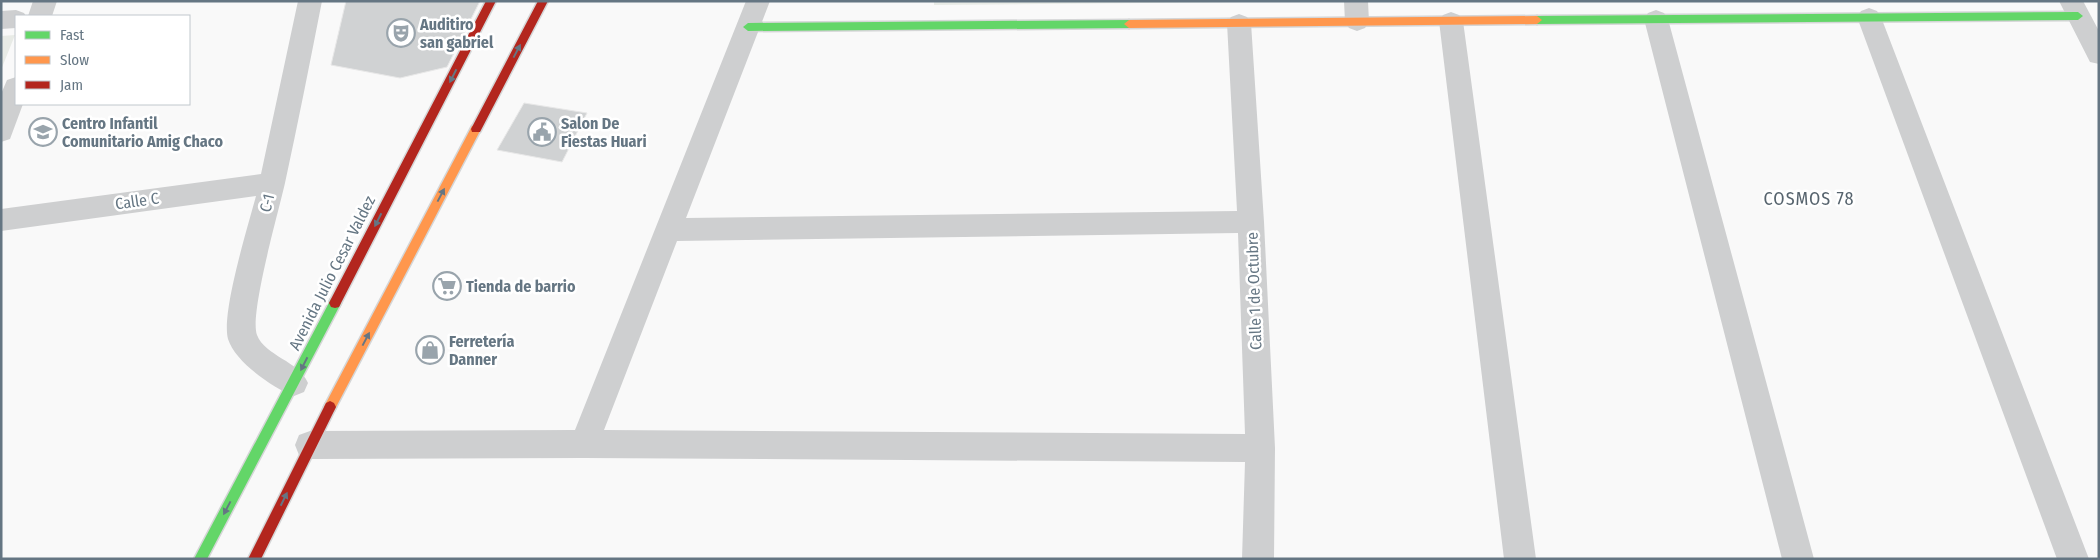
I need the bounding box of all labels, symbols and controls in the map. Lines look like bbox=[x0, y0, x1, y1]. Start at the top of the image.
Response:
legend bbox=[15, 15, 190, 105]
place label: Auditiro san gabriel bbox=[419, 15, 494, 52]
theatre icon: Auditiro san gabriel bbox=[386, 18, 416, 48]
text: Fast bbox=[60, 26, 84, 44]
one-way arrow bbox=[513, 44, 521, 59]
text: Slow bbox=[60, 51, 89, 69]
one-way arrow bbox=[449, 68, 457, 83]
text: Jam bbox=[60, 76, 83, 94]
place label: Centro Infantil Comunitario Amig Chaco bbox=[62, 114, 223, 151]
place label: Salon De Fiestas Huari bbox=[561, 114, 647, 151]
school or university icon: Centro Infantil Comunitario Amig Chaco bbox=[28, 117, 58, 147]
public building icon: Salon De Fiestas Huari bbox=[527, 117, 557, 147]
one-way arrow bbox=[437, 188, 445, 203]
district label: COSMOS 78 bbox=[1764, 188, 1854, 210]
street label: Calle C bbox=[114, 189, 160, 213]
street label: C-1 bbox=[256, 192, 278, 214]
street label: Avenida Julio Cesar Valdez bbox=[285, 193, 379, 353]
one-way arrow bbox=[374, 213, 382, 227]
street label: Calle 1 de Octubre bbox=[1242, 232, 1266, 350]
supermarket icon: Tienda de barrio bbox=[432, 271, 462, 301]
place label: Tienda de barrio bbox=[466, 277, 576, 296]
one-way arrow bbox=[362, 332, 370, 347]
place label: Ferretería Danner bbox=[449, 332, 514, 369]
shop icon: Ferretería Danner bbox=[415, 335, 445, 365]
one-way arrow bbox=[300, 357, 308, 372]
one-way arrow bbox=[280, 492, 288, 507]
one-way arrow bbox=[223, 500, 231, 515]

